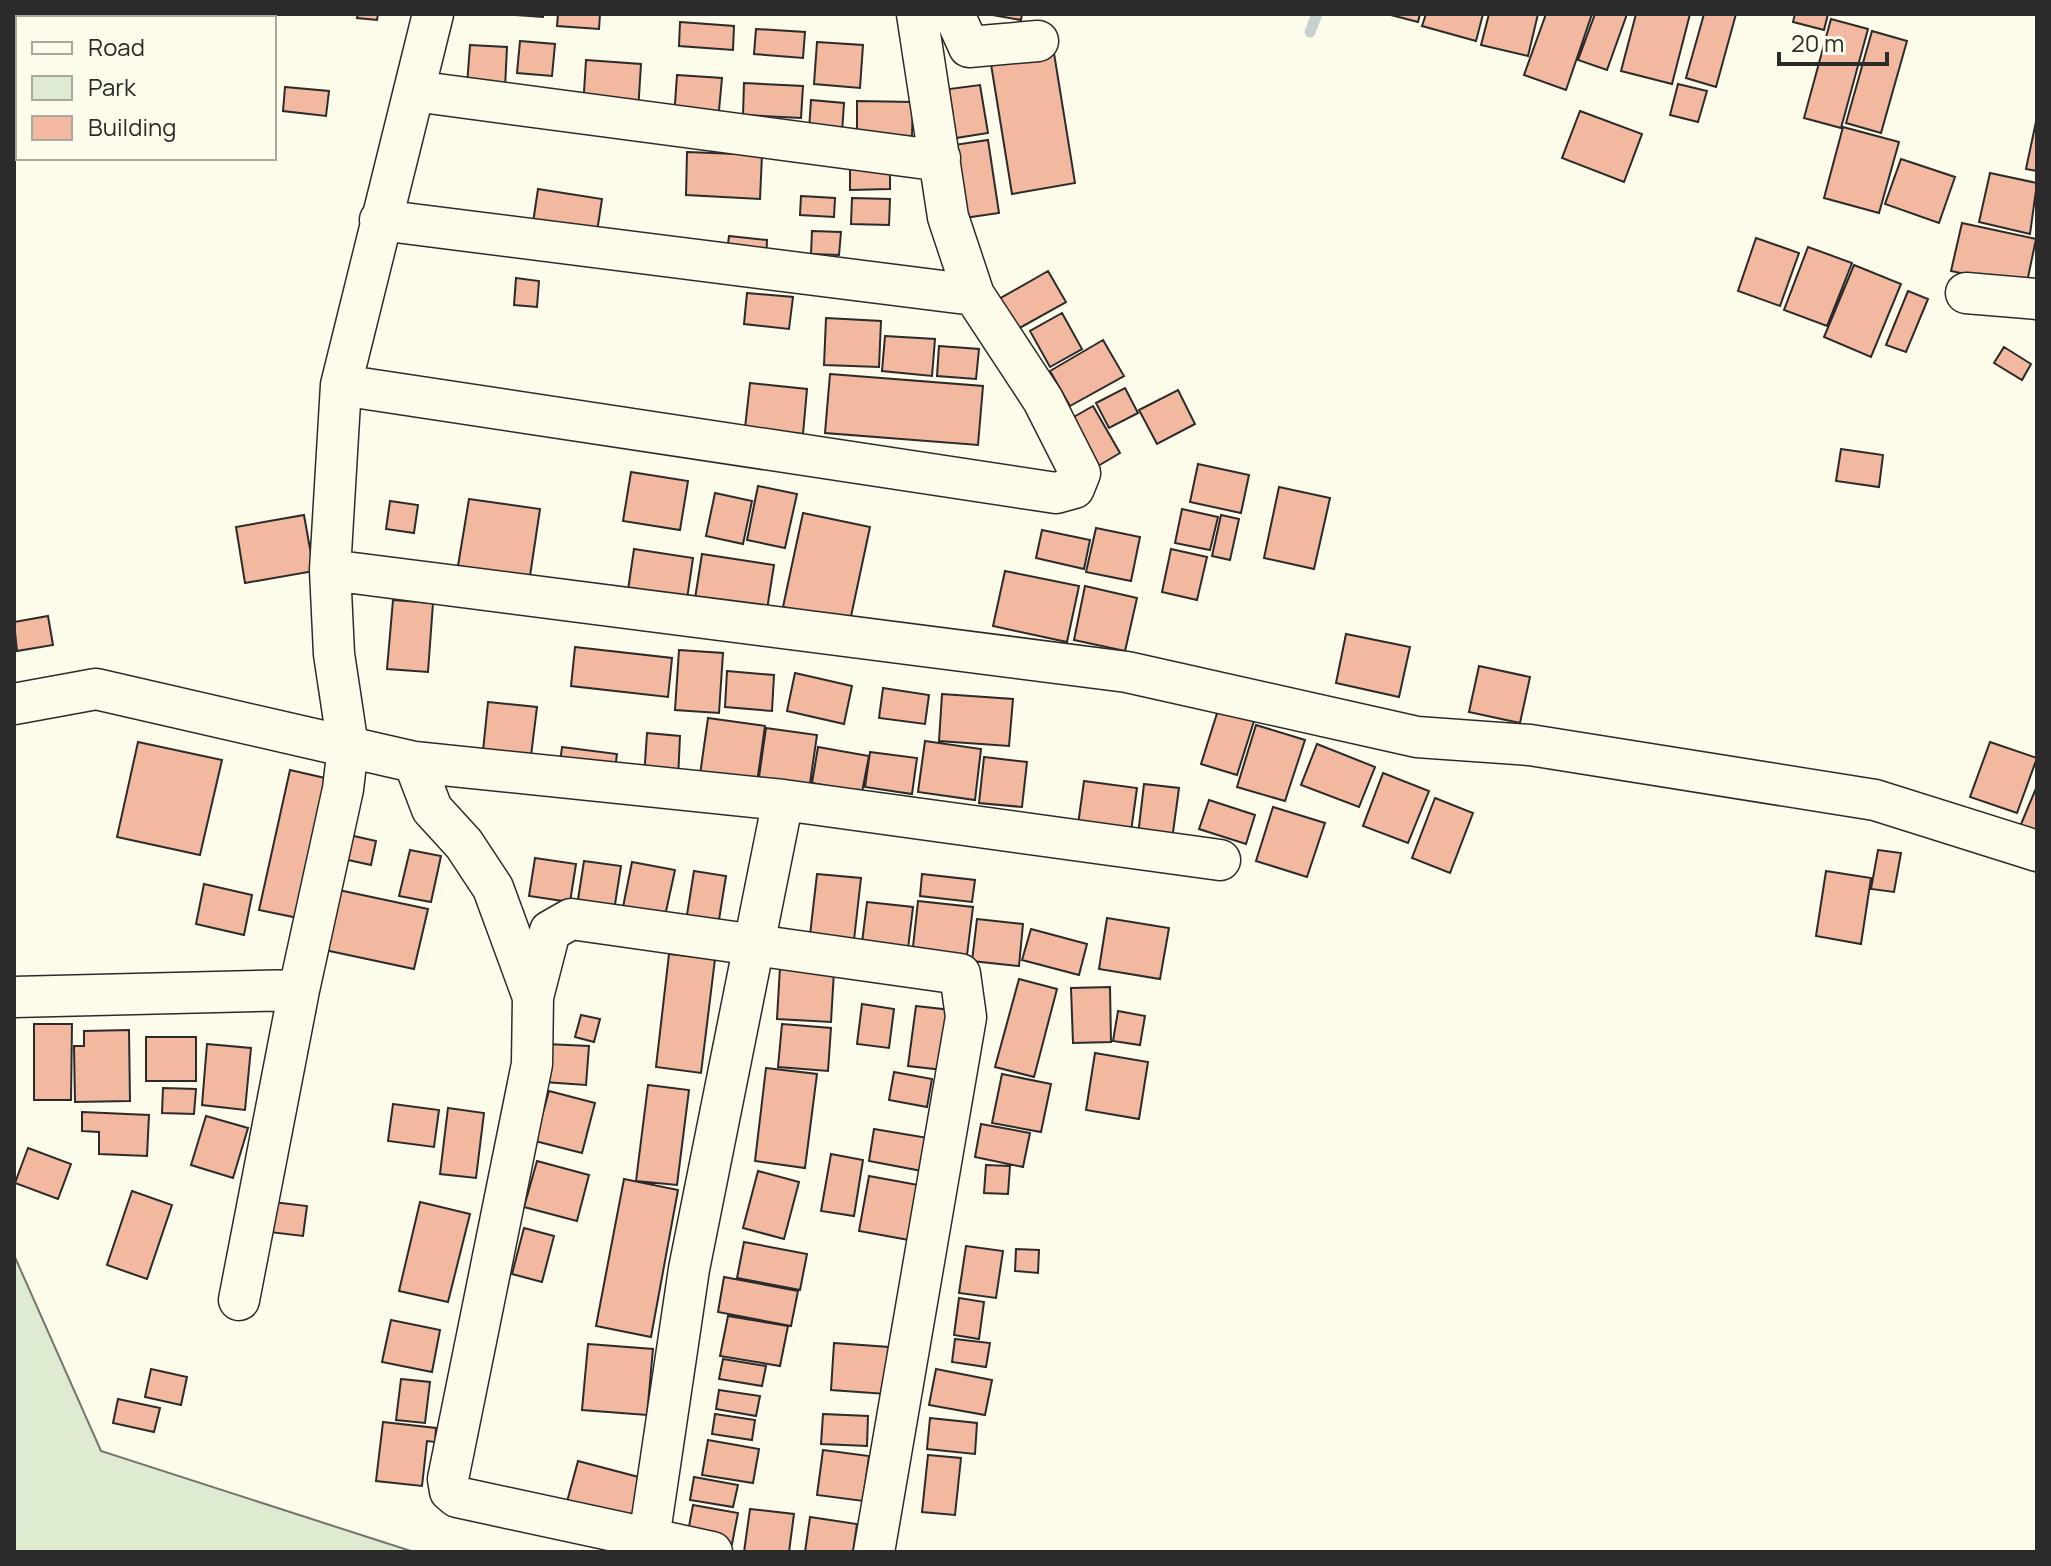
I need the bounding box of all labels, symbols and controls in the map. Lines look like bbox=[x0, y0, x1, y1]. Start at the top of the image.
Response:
legend bbox=[16, 16, 276, 160]
scale bar bbox=[1779, 16, 1887, 66]
text: 20 m bbox=[1791, 26, 1844, 59]
text: Road bbox=[88, 30, 145, 63]
text: Park bbox=[88, 70, 137, 103]
text: Building bbox=[88, 110, 176, 143]

